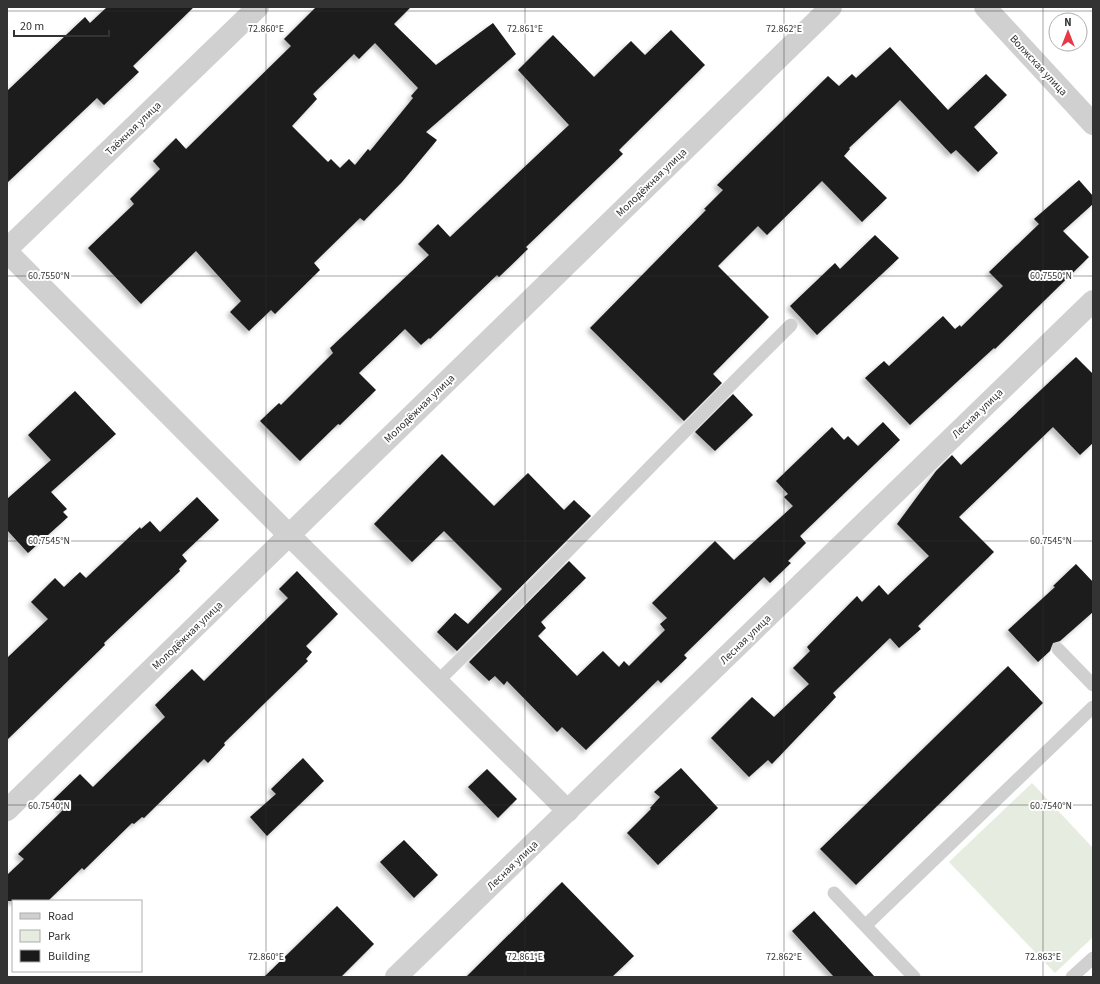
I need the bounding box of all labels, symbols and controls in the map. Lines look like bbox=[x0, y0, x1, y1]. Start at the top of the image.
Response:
scale bar bbox=[14, 12, 109, 38]
north arrow bbox=[1048, 12, 1088, 52]
text: N bbox=[1064, 15, 1072, 30]
text: 20 m bbox=[20, 18, 44, 35]
text: 72.860°E bbox=[248, 22, 284, 36]
text: 72.861°E bbox=[507, 22, 543, 36]
text: 72.862°E bbox=[766, 22, 802, 36]
street label: Волжская улица bbox=[1006, 32, 1071, 99]
street label: Таёжная улица bbox=[102, 98, 164, 159]
street label: Молодёжная улица bbox=[613, 145, 690, 220]
text: 60.7550°N bbox=[28, 269, 70, 283]
text: 60.7550°N bbox=[1030, 269, 1072, 283]
street label: Молодёжная улица bbox=[381, 371, 458, 446]
street label: Лесная улица bbox=[948, 385, 1006, 442]
text: 60.7545°N bbox=[28, 534, 70, 548]
text: 60.7545°N bbox=[1030, 534, 1072, 548]
street label: Молодёжная улица bbox=[149, 598, 226, 673]
street label: Лесная улица bbox=[716, 611, 774, 668]
text: 60.7540°N bbox=[28, 799, 70, 813]
text: 60.7540°N bbox=[1030, 799, 1072, 813]
street label: Лесная улица bbox=[483, 837, 541, 894]
legend bbox=[12, 900, 142, 972]
text: Road bbox=[48, 908, 74, 925]
text: Park bbox=[48, 928, 70, 945]
text: Building bbox=[48, 948, 90, 965]
text: 72.860°E bbox=[248, 950, 284, 964]
text: 72.861°E bbox=[507, 950, 543, 964]
text: 72.862°E bbox=[766, 950, 802, 964]
text: 72.863°E bbox=[1025, 950, 1061, 964]

